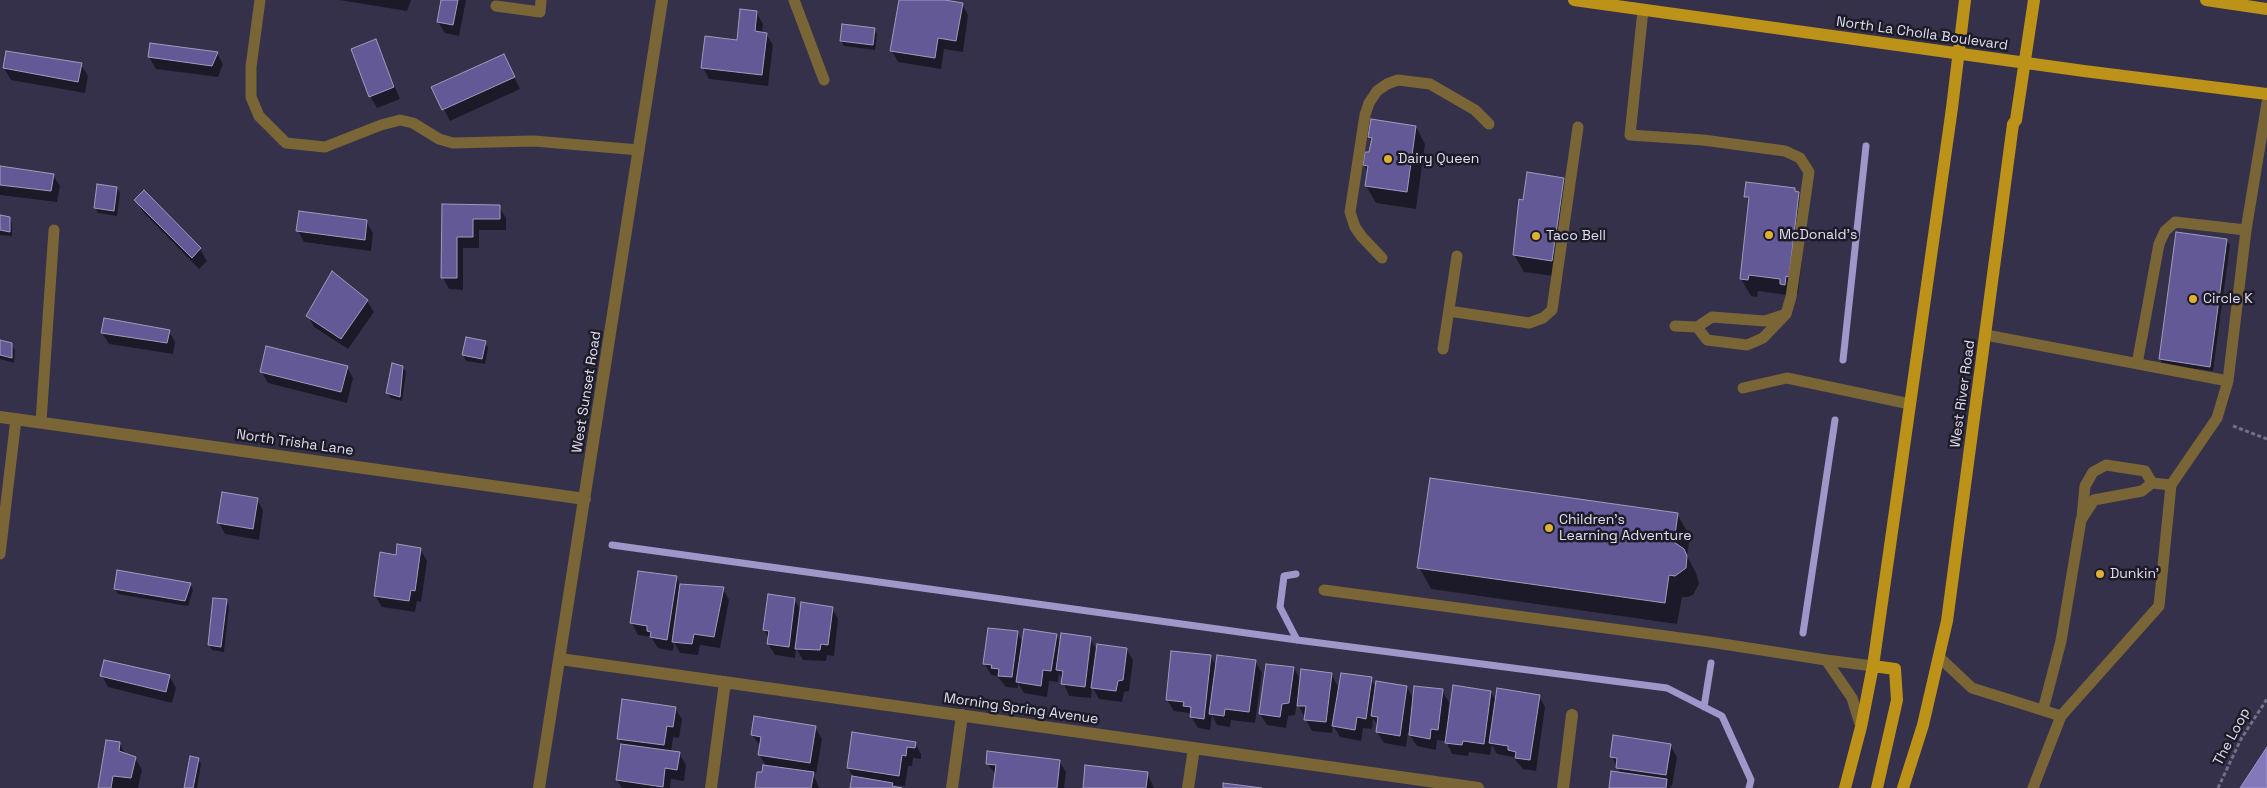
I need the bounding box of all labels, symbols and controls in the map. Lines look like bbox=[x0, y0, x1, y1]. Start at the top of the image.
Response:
street label: North La Cholla Boulevard bbox=[1835, 14, 2009, 54]
place label: Dairy Queen bbox=[1398, 151, 1479, 167]
marker: Dairy Queen bbox=[1382, 153, 1394, 165]
place label: McDonald's bbox=[1779, 227, 1857, 243]
place label: Taco Bell bbox=[1546, 228, 1606, 244]
marker: McDonald's bbox=[1763, 229, 1775, 241]
marker: Taco Bell bbox=[1530, 230, 1542, 242]
place label: Circle K bbox=[2203, 291, 2253, 307]
marker: Circle K bbox=[2187, 293, 2199, 305]
street label: West Sunset Road bbox=[569, 330, 605, 454]
street label: West River Road bbox=[1947, 339, 1979, 449]
street label: North Trisha Lane bbox=[235, 426, 355, 460]
place label: Children's Learning Adventure bbox=[1559, 512, 1691, 544]
marker: Children's Learning Adventure bbox=[1543, 522, 1555, 534]
place label: Dunkin' bbox=[2110, 566, 2159, 582]
marker: Dunkin' bbox=[2094, 568, 2106, 580]
street label: Morning Spring Avenue bbox=[943, 690, 1099, 728]
street label: The Loop bbox=[2210, 705, 2254, 769]

